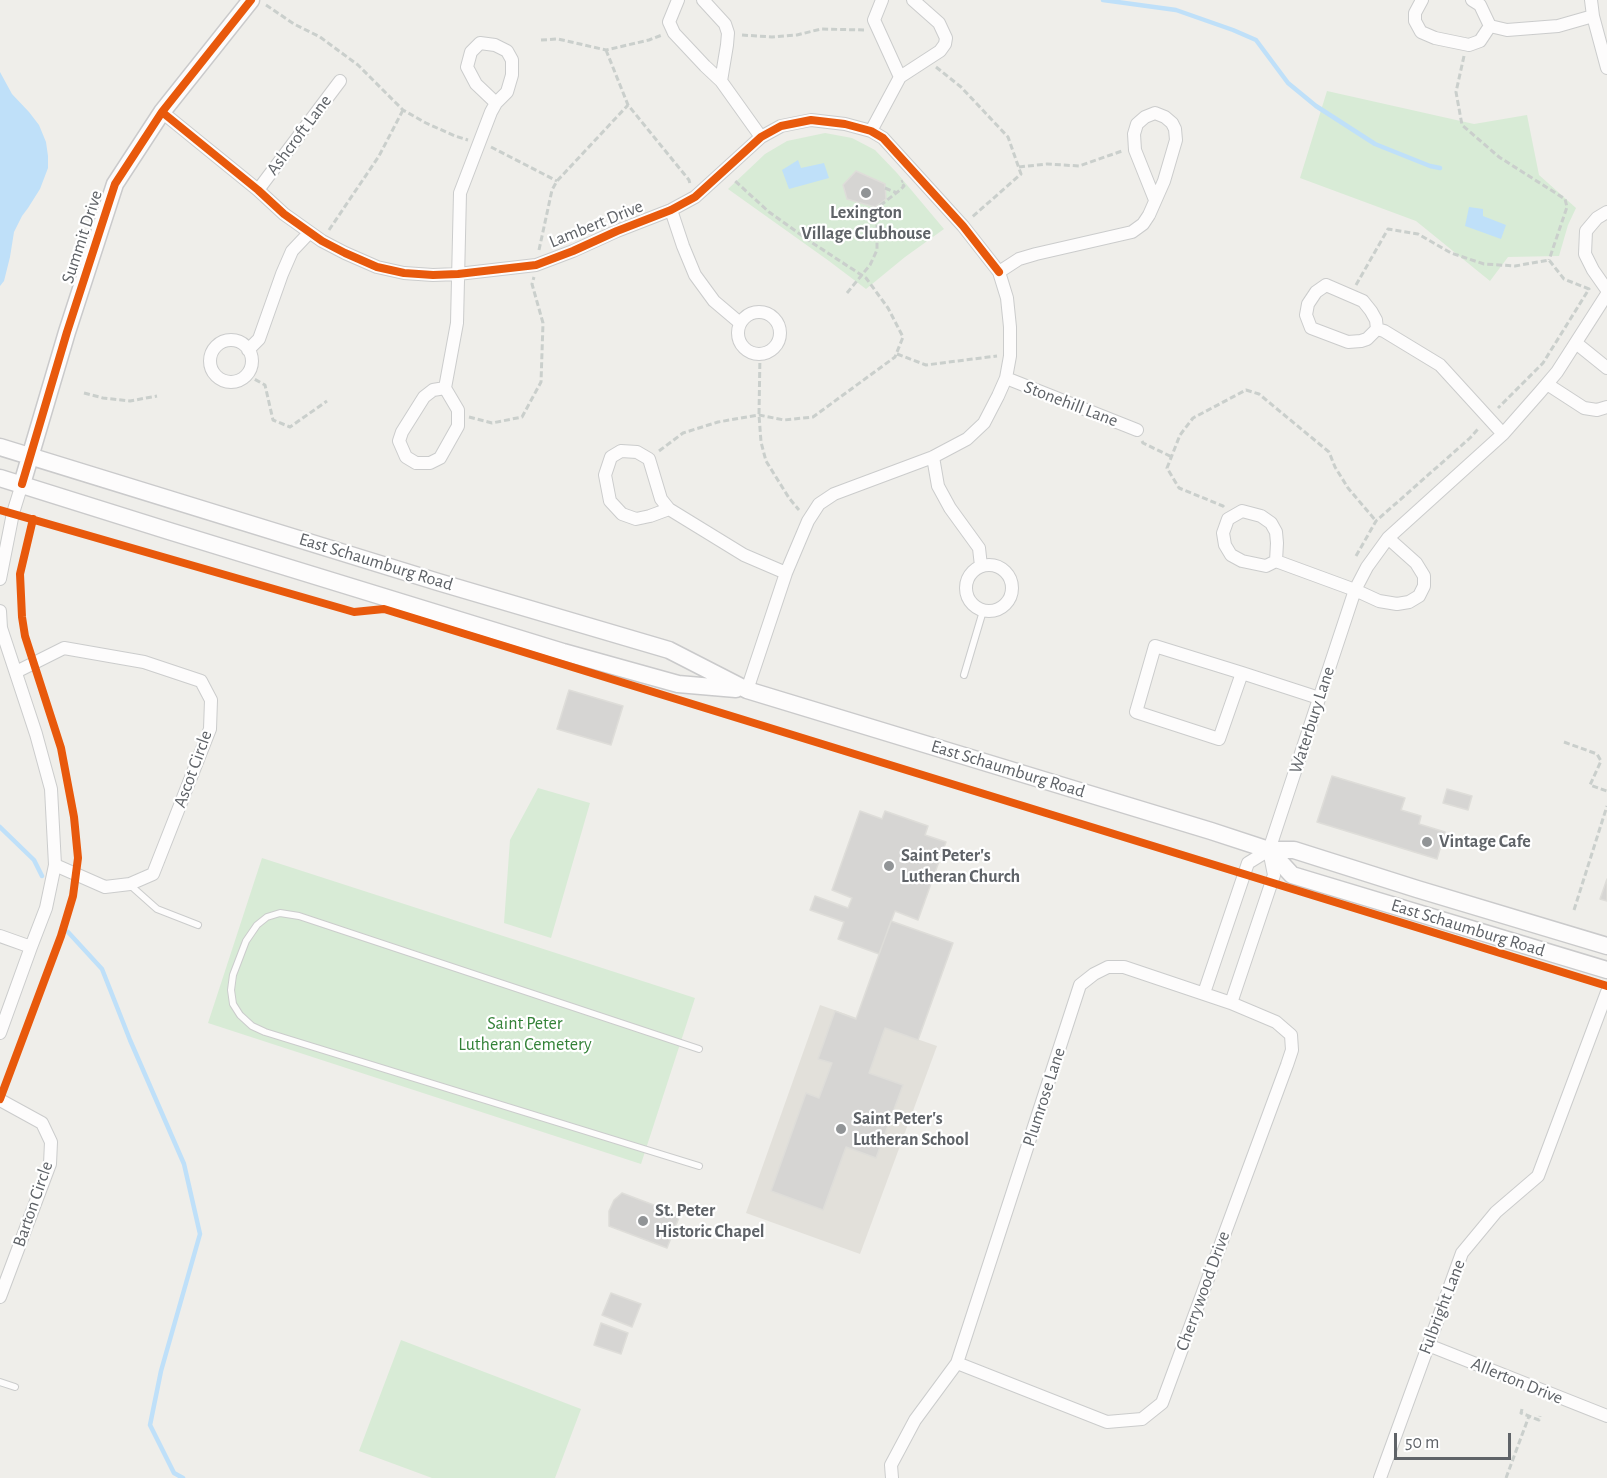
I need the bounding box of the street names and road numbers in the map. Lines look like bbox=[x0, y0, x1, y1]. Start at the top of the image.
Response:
street label: Ashcroft Lane bbox=[262, 91, 336, 179]
street label: Summit Drive bbox=[57, 188, 107, 286]
street label: Lambert Drive bbox=[546, 195, 646, 253]
street label: Stonehill Lane bbox=[1021, 376, 1121, 432]
street label: East Schaumburg Road bbox=[296, 528, 456, 596]
street label: Waterbury Lane bbox=[1285, 664, 1339, 776]
street label: Ascot Circle bbox=[169, 727, 217, 811]
street label: East Schaumburg Road bbox=[928, 735, 1088, 803]
street label: East Schaumburg Road bbox=[1388, 894, 1548, 962]
street label: Plumrose Lane bbox=[1018, 1045, 1070, 1149]
street label: Barton Circle bbox=[8, 1158, 58, 1250]
street label: Cherrywood Drive bbox=[1171, 1228, 1235, 1354]
street label: Fulbright Lane bbox=[1414, 1257, 1470, 1357]
street label: Allerton Drive bbox=[1468, 1353, 1566, 1409]

